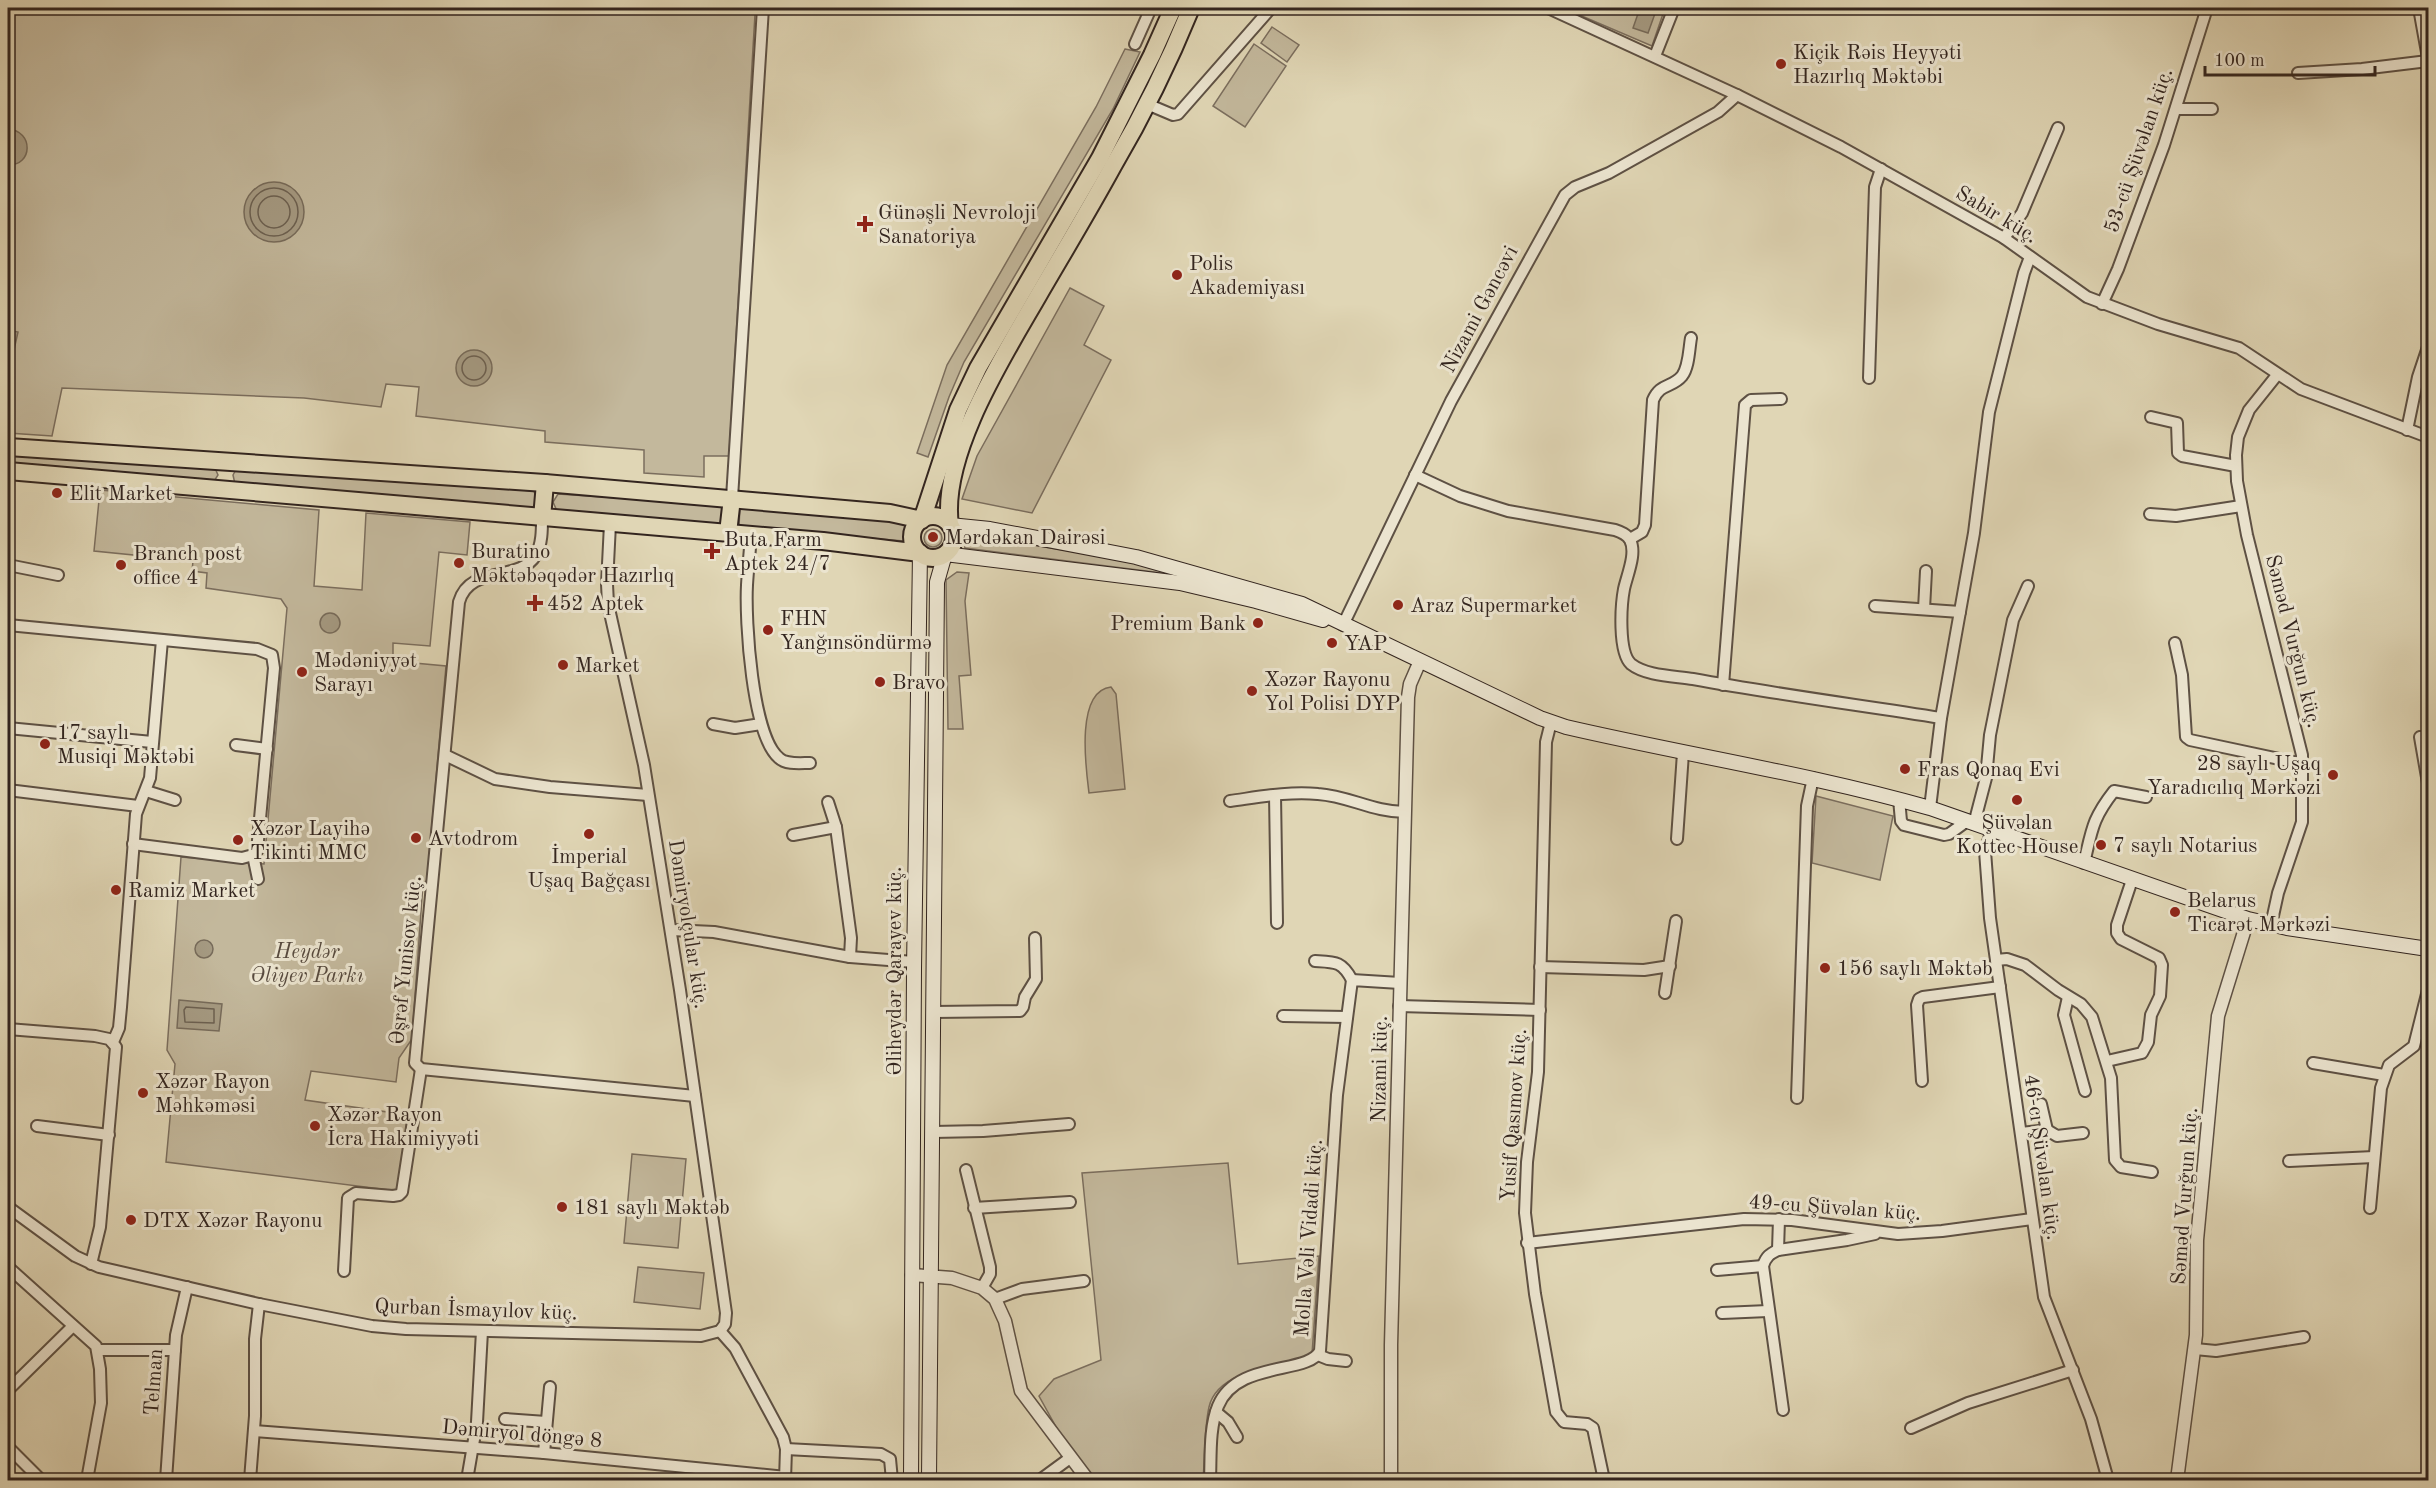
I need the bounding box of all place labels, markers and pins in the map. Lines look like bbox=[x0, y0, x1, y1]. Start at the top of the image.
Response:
place label: Kiçik Rəis Heyyəti Hazırlıq Məktəbi bbox=[1793, 43, 1962, 88]
marker: Kiçik Rəis Heyyəti Hazırlıq Məktəbi bbox=[1774, 57, 1788, 71]
place label: Günəşli Nevroloji Sanatoriya bbox=[878, 203, 1036, 248]
marker: Günəşli Nevroloji Sanatoriya bbox=[856, 215, 874, 233]
place label: Polis Akademiyası bbox=[1189, 254, 1305, 299]
marker: Polis Akademiyası bbox=[1170, 268, 1184, 282]
place label: Elit Market bbox=[69, 484, 173, 505]
marker: Elit Market bbox=[50, 486, 64, 500]
place label: Mərdəkan Dairəsi bbox=[945, 528, 1105, 549]
place label: Buta Farm Aptek 24/7 bbox=[724, 530, 831, 575]
marker: Mərdəkan Dairəsi bbox=[926, 530, 940, 544]
place label: Buratino Məktəbəqədər Hazırlıq bbox=[471, 542, 675, 587]
place label: Branch post office 4 bbox=[133, 544, 242, 589]
marker: Buta Farm Aptek 24/7 bbox=[705, 544, 719, 558]
marker: Buratino Məktəbəqədər Hazırlıq bbox=[452, 556, 466, 570]
marker: Branch post office 4 bbox=[114, 558, 128, 572]
place label: 452 Aptek bbox=[547, 594, 644, 615]
marker: 452 Aptek bbox=[528, 596, 542, 610]
place label: Araz Supermarket bbox=[1410, 596, 1577, 617]
marker: Araz Supermarket bbox=[1391, 598, 1405, 612]
place label: FHN Yanğınsöndürmə bbox=[780, 609, 932, 654]
place label: Premium Bank bbox=[1110, 614, 1246, 635]
marker: Premium Bank bbox=[1251, 616, 1265, 630]
marker: FHN Yanğınsöndürmə bbox=[761, 623, 775, 637]
place label: YAP bbox=[1344, 634, 1387, 655]
marker: YAP bbox=[1325, 636, 1339, 650]
place label: Mədəniyyət Sarayı bbox=[314, 651, 417, 696]
place label: Market bbox=[575, 656, 640, 677]
marker: Market bbox=[556, 658, 570, 672]
marker: Mədəniyyət Sarayı bbox=[295, 665, 309, 679]
place label: Xəzər Rayonu Yol Polisi DYP bbox=[1264, 670, 1400, 715]
place label: Bravo bbox=[892, 673, 945, 694]
marker: Bravo bbox=[873, 675, 887, 689]
marker: Xəzər Rayonu Yol Polisi DYP bbox=[1245, 684, 1259, 698]
place label: 17 saylı Musiqi Məktəbi bbox=[57, 723, 194, 768]
marker: 17 saylı Musiqi Məktəbi bbox=[38, 737, 52, 751]
place label: 28 saylı Uşaq Yaradıcılıq Mərkəzi bbox=[2147, 754, 2321, 799]
place label: Fras Qonaq Evi bbox=[1917, 760, 2060, 781]
marker: Fras Qonaq Evi bbox=[1898, 762, 1912, 776]
marker: 28 saylı Uşaq Yaradıcılıq Mərkəzi bbox=[2326, 768, 2340, 782]
marker: Şüvəlan Kottec House bbox=[2010, 793, 2024, 807]
place label: Şüvəlan Kottec House bbox=[1956, 813, 2078, 858]
place label: Xəzər Layihə Tikinti MMC bbox=[250, 819, 370, 864]
marker: İmperial Uşaq Bağçası bbox=[582, 827, 596, 841]
place label: Avtodrom bbox=[428, 829, 518, 850]
marker: Avtodrom bbox=[409, 831, 423, 845]
marker: Xəzər Layihə Tikinti MMC bbox=[231, 833, 245, 847]
place label: 7 saylı Notarius bbox=[2113, 836, 2257, 857]
marker: 7 saylı Notarius bbox=[2094, 838, 2108, 852]
place label: İmperial Uşaq Bağçası bbox=[528, 843, 650, 892]
place label: Ramiz Market bbox=[128, 881, 255, 902]
marker: Ramiz Market bbox=[109, 883, 123, 897]
place label: Belarus Ticarət Mərkəzi bbox=[2187, 891, 2330, 936]
marker: Belarus Ticarət Mərkəzi bbox=[2168, 905, 2182, 919]
place label: 156 saylı Məktəb bbox=[1837, 959, 1993, 980]
marker: 156 saylı Məktəb bbox=[1818, 961, 1832, 975]
place label: Xəzər Rayon Məhkəməsi bbox=[155, 1072, 270, 1117]
marker: Xəzər Rayon Məhkəməsi bbox=[136, 1086, 150, 1100]
place label: Xəzər Rayon İcra Hakimiyyəti bbox=[327, 1105, 479, 1150]
marker: Xəzər Rayon İcra Hakimiyyəti bbox=[308, 1119, 322, 1133]
place label: 181 saylı Məktəb bbox=[574, 1198, 730, 1219]
marker: 181 saylı Məktəb bbox=[555, 1200, 569, 1214]
place label: DTX Xəzər Rayonu bbox=[143, 1211, 322, 1232]
marker: DTX Xəzər Rayonu bbox=[124, 1213, 138, 1227]

